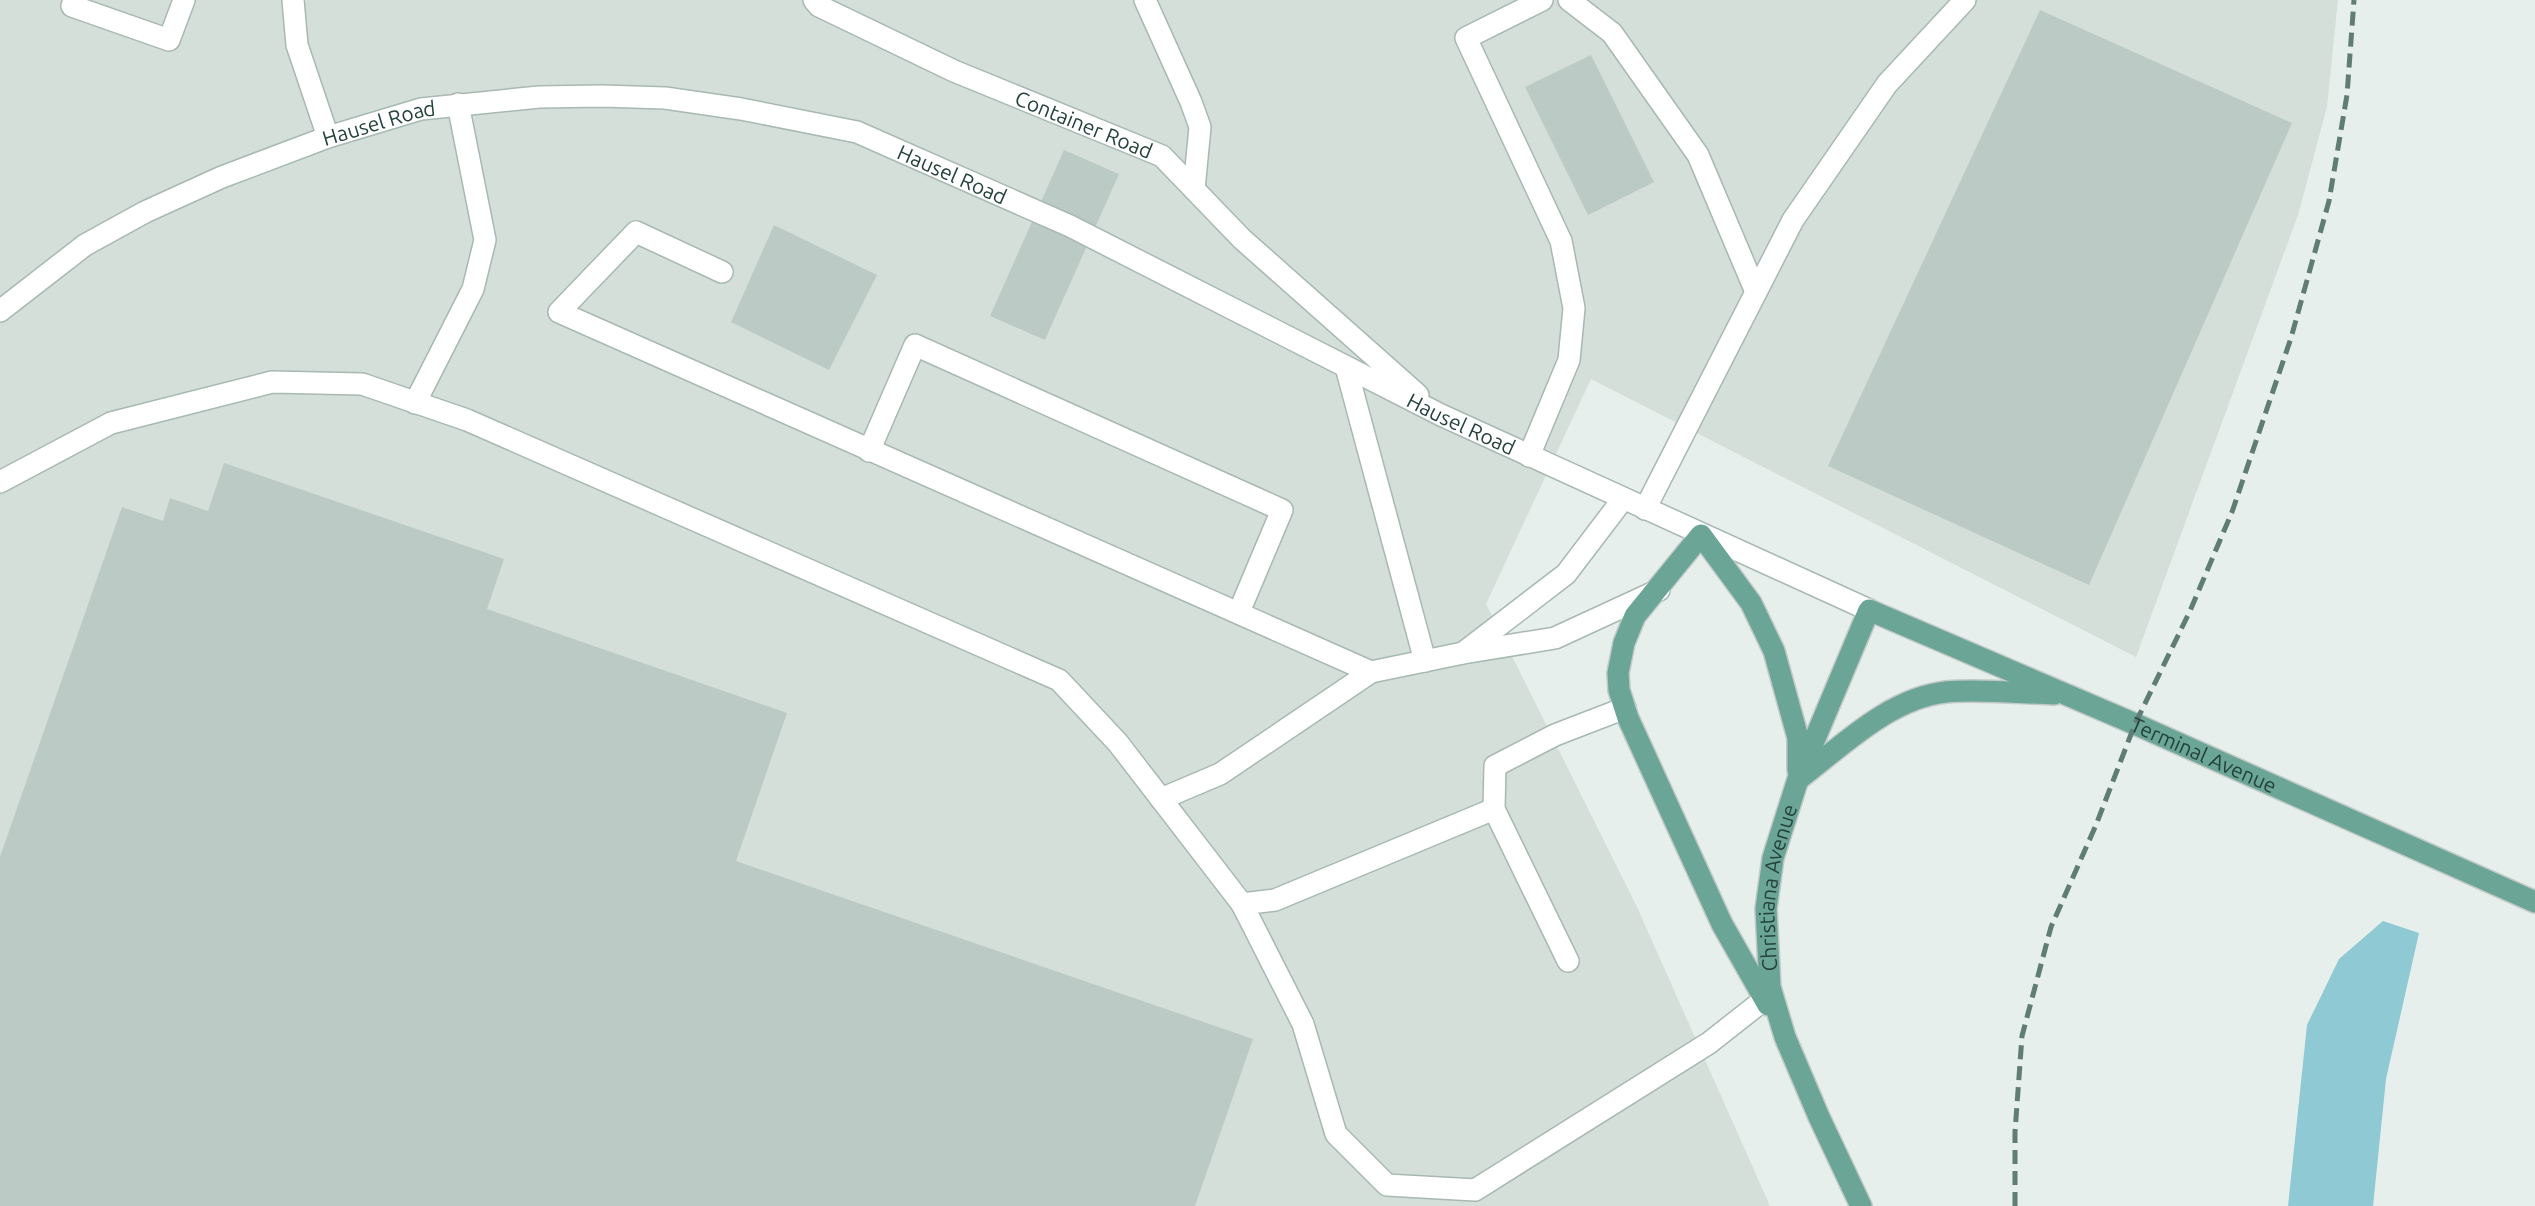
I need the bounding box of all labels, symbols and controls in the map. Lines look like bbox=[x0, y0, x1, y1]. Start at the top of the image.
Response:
street label: Container Road bbox=[1012, 85, 1156, 163]
street label: Hausel Road bbox=[319, 96, 437, 150]
street label: Hausel Road bbox=[894, 139, 1011, 209]
street label: Hausel Road bbox=[1403, 388, 1519, 459]
street label: Terminal Avenue bbox=[2127, 712, 2281, 798]
street label: Christiana Avenue bbox=[1754, 801, 1801, 972]

